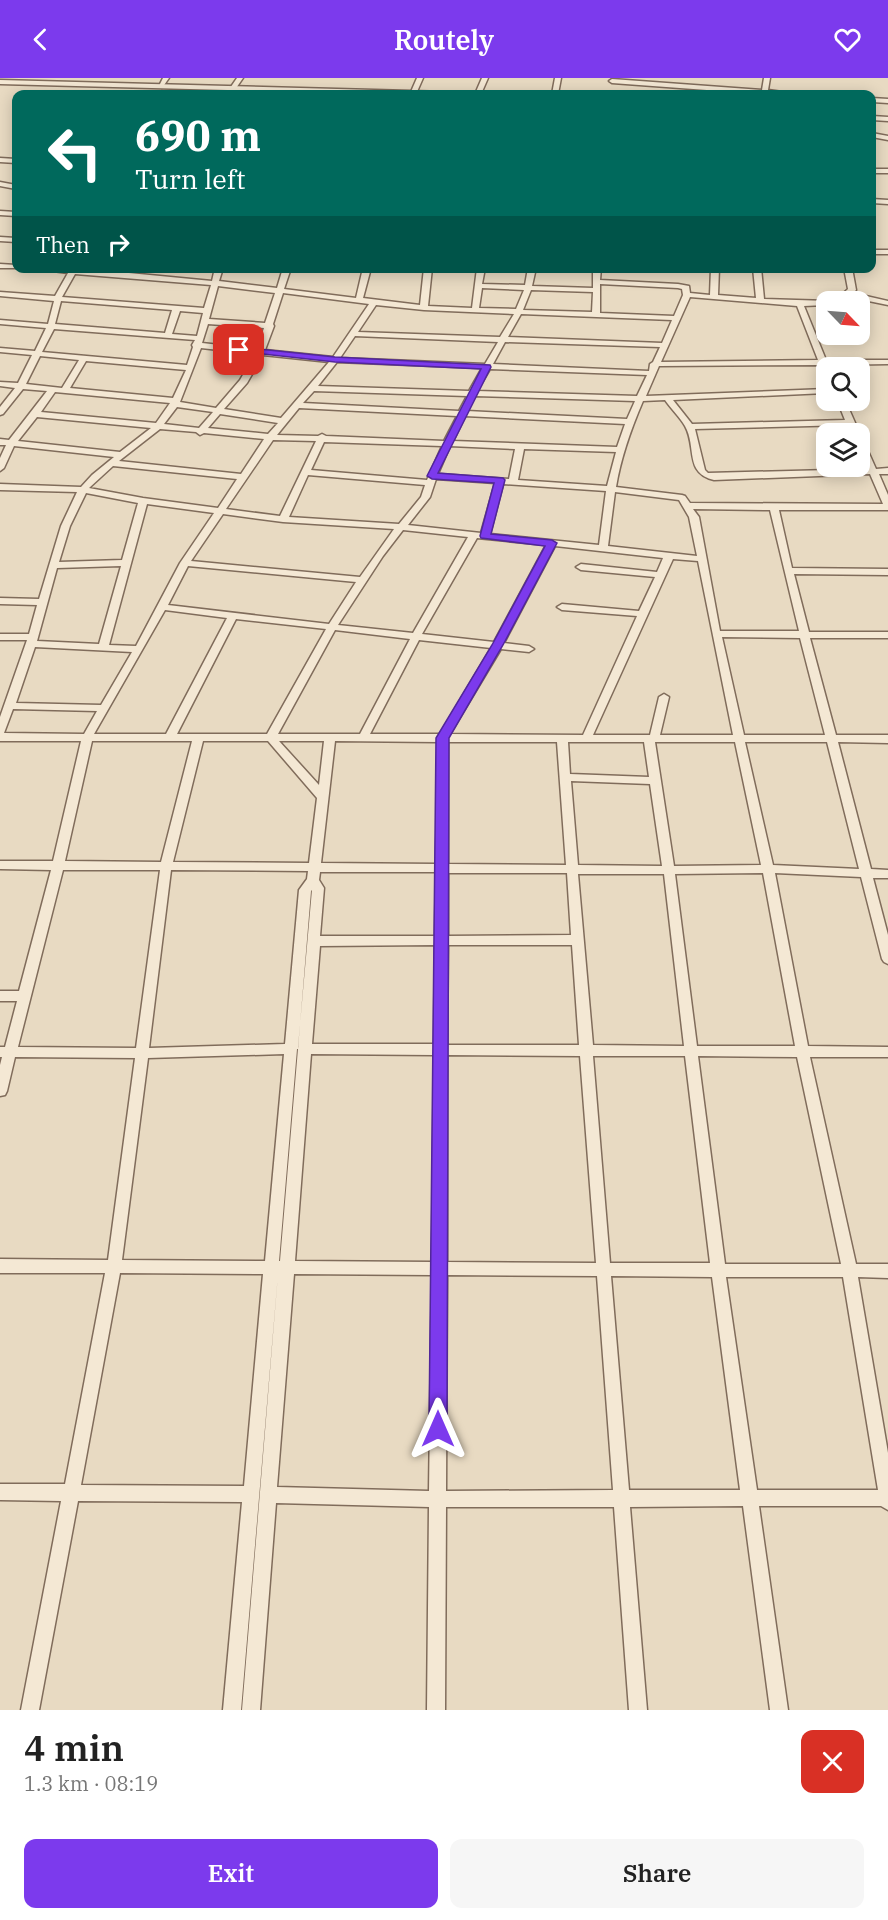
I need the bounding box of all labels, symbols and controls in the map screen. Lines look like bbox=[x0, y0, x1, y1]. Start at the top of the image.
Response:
text: Routely bbox=[394, 22, 494, 57]
icon: back bbox=[24, 23, 57, 56]
icon: heart bbox=[831, 23, 864, 56]
text: 690 m bbox=[135, 108, 261, 163]
icon: left bbox=[36, 114, 114, 192]
text: Turn left bbox=[135, 161, 246, 196]
icon: right bbox=[102, 228, 135, 261]
text: Then bbox=[36, 230, 90, 259]
north arrow bbox=[816, 291, 870, 345]
map controls bbox=[816, 291, 870, 477]
pin bbox=[213, 324, 264, 375]
icon: arrive bbox=[222, 333, 255, 366]
button: search bbox=[816, 357, 870, 411]
button: layers bbox=[816, 423, 870, 477]
position arrow bbox=[406, 1397, 470, 1461]
text: 4 min bbox=[24, 1724, 124, 1771]
button: close bbox=[801, 1730, 864, 1793]
text: 1.3 km · 08:19 bbox=[24, 1770, 158, 1797]
button: Exit bbox=[24, 1839, 438, 1908]
button: Share bbox=[450, 1839, 864, 1908]

